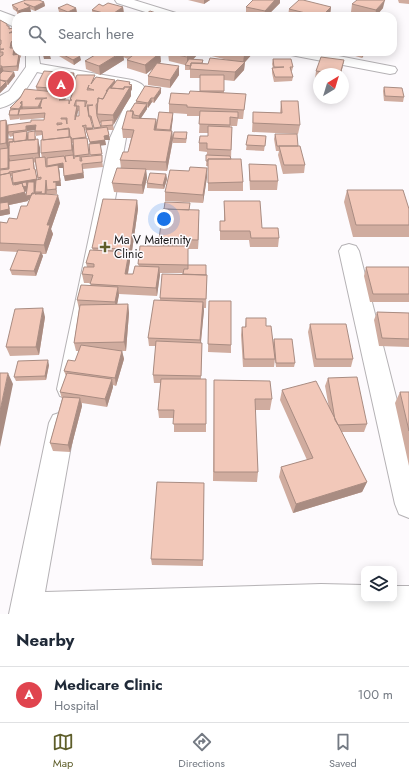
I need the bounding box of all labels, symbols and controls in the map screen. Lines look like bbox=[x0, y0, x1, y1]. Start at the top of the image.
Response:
search box bbox=[12, 12, 397, 56]
icon: search bbox=[26, 23, 48, 45]
text: Search here bbox=[58, 23, 134, 45]
north arrow bbox=[313, 68, 349, 104]
pin: A bbox=[48, 69, 74, 99]
your location bbox=[154, 209, 174, 229]
place label: Ma V Maternity Clinic bbox=[114, 231, 192, 263]
marker: Ma V Maternity Clinic bbox=[99, 241, 111, 253]
map controls bbox=[361, 566, 397, 602]
button: layers bbox=[361, 566, 397, 602]
text: Nearby bbox=[16, 628, 74, 652]
text: Medicare Clinic bbox=[54, 674, 163, 696]
text: A bbox=[24, 685, 34, 704]
text: 100 m bbox=[358, 685, 393, 704]
text: Hospital bbox=[54, 696, 99, 715]
tab: Map bbox=[52, 731, 74, 771]
tab: Directions bbox=[178, 731, 225, 771]
tab: Saved bbox=[329, 731, 357, 771]

